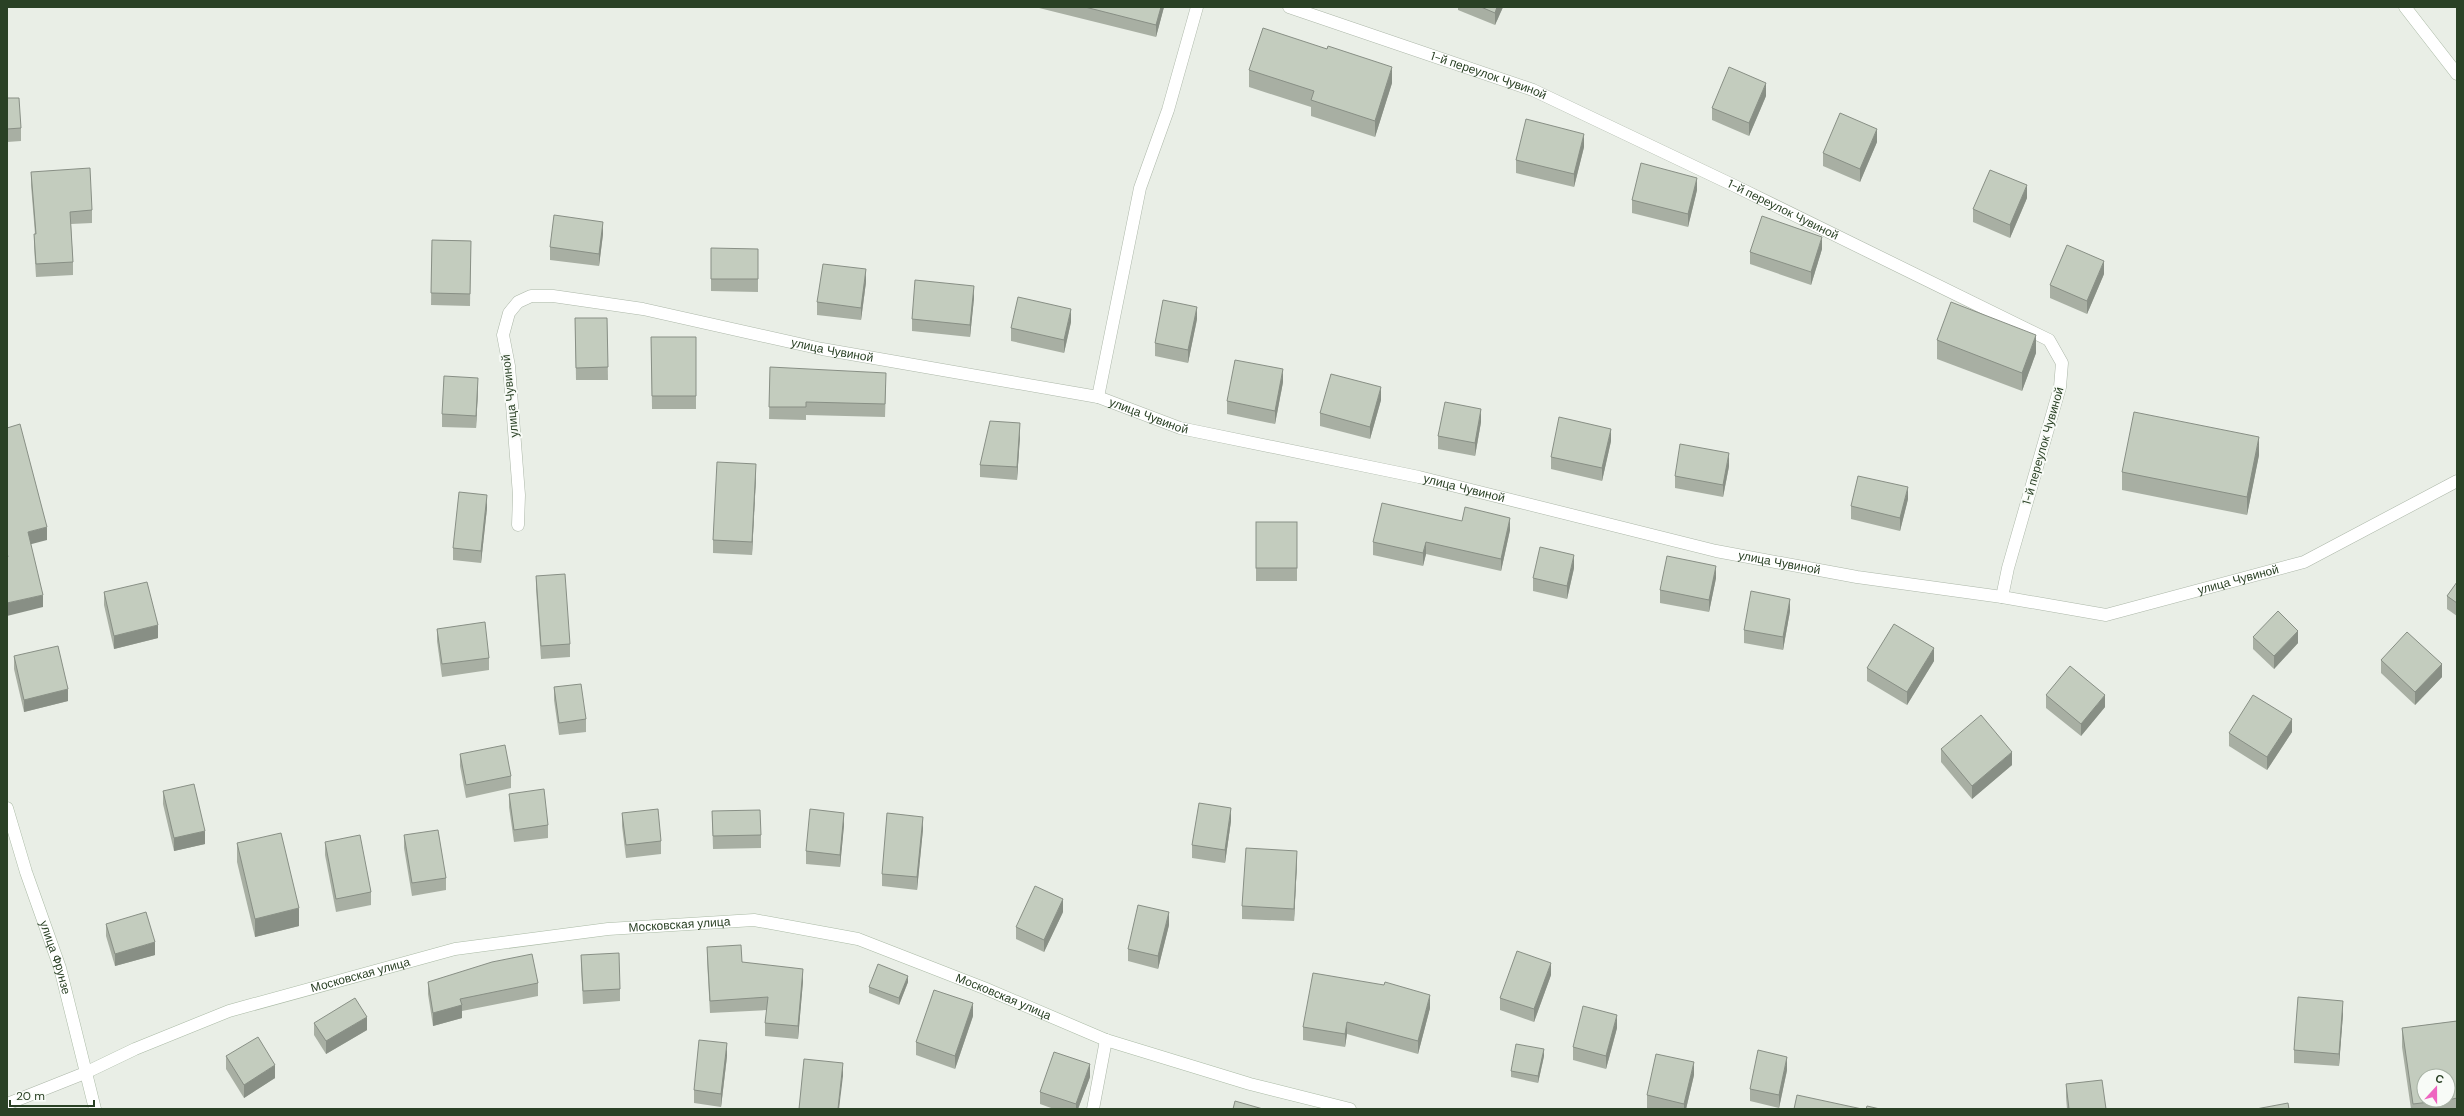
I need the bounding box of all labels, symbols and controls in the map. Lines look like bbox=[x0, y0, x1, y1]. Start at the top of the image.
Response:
street label: 1-й переулок Чувиной bbox=[1429, 48, 1549, 103]
street label: 1-й переулок Чувиной bbox=[1725, 176, 1841, 244]
street label: улица Чувиной bbox=[790, 334, 875, 366]
street label: улица Чувиной bbox=[498, 354, 522, 438]
street label: 1-й переулок Чувиной bbox=[2019, 385, 2067, 507]
street label: улица Чувиной bbox=[1107, 394, 1190, 437]
street label: улица Чувиной bbox=[1422, 470, 1507, 506]
street label: улица Чувиной bbox=[1737, 547, 1822, 578]
street label: улица Чувиной bbox=[2196, 561, 2281, 598]
street label: Московская улица bbox=[628, 913, 731, 936]
street label: улица Фрунзе bbox=[36, 918, 74, 996]
street label: Московская улица bbox=[309, 954, 412, 996]
street label: Московская улица bbox=[953, 970, 1054, 1024]
north arrow bbox=[2416, 1068, 2456, 1108]
text: С bbox=[2433, 1071, 2446, 1087]
scale bar bbox=[10, 1082, 94, 1108]
text: 20 m bbox=[16, 1088, 45, 1104]

